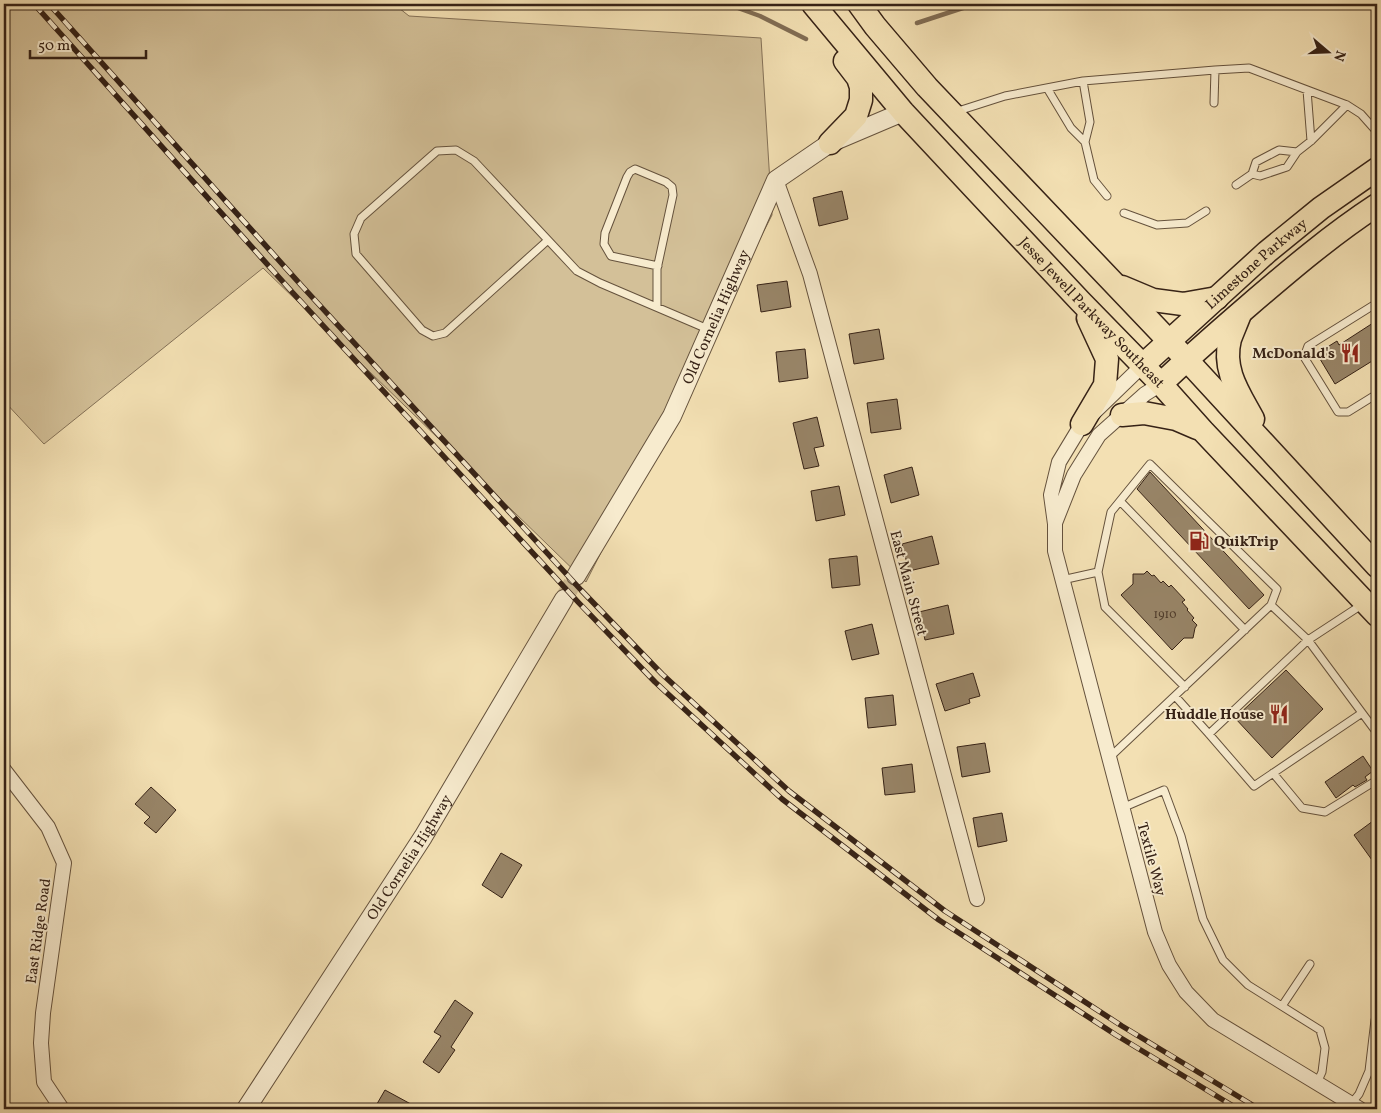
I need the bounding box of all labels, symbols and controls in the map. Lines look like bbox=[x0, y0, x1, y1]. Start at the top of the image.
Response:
scale bar bbox=[30, 28, 146, 60]
north arrow bbox=[1304, 28, 1354, 78]
text: 50 m bbox=[38, 36, 70, 57]
text: N bbox=[1328, 48, 1350, 64]
street label: Limestone Parkway bbox=[1201, 214, 1313, 315]
street label: Jesse Jewell Parkway Southeast bbox=[1013, 233, 1169, 394]
street label: Old Cornelia Highway bbox=[678, 247, 756, 388]
restaurant icon: McDonald's bbox=[1339, 342, 1361, 364]
place label: McDonald's bbox=[1252, 344, 1335, 365]
street label: East Main Street bbox=[883, 528, 932, 638]
fuel station icon: QuikTrip bbox=[1188, 530, 1210, 552]
place label: QuikTrip bbox=[1214, 532, 1278, 553]
house number: 1910 bbox=[1154, 607, 1176, 623]
restaurant icon: Huddle House bbox=[1268, 703, 1290, 725]
place label: Huddle House bbox=[1165, 705, 1264, 726]
street label: Old Cornelia Highway bbox=[362, 791, 458, 925]
street label: Textile Way bbox=[1131, 820, 1170, 899]
street label: East Ridge Road bbox=[22, 877, 57, 985]

